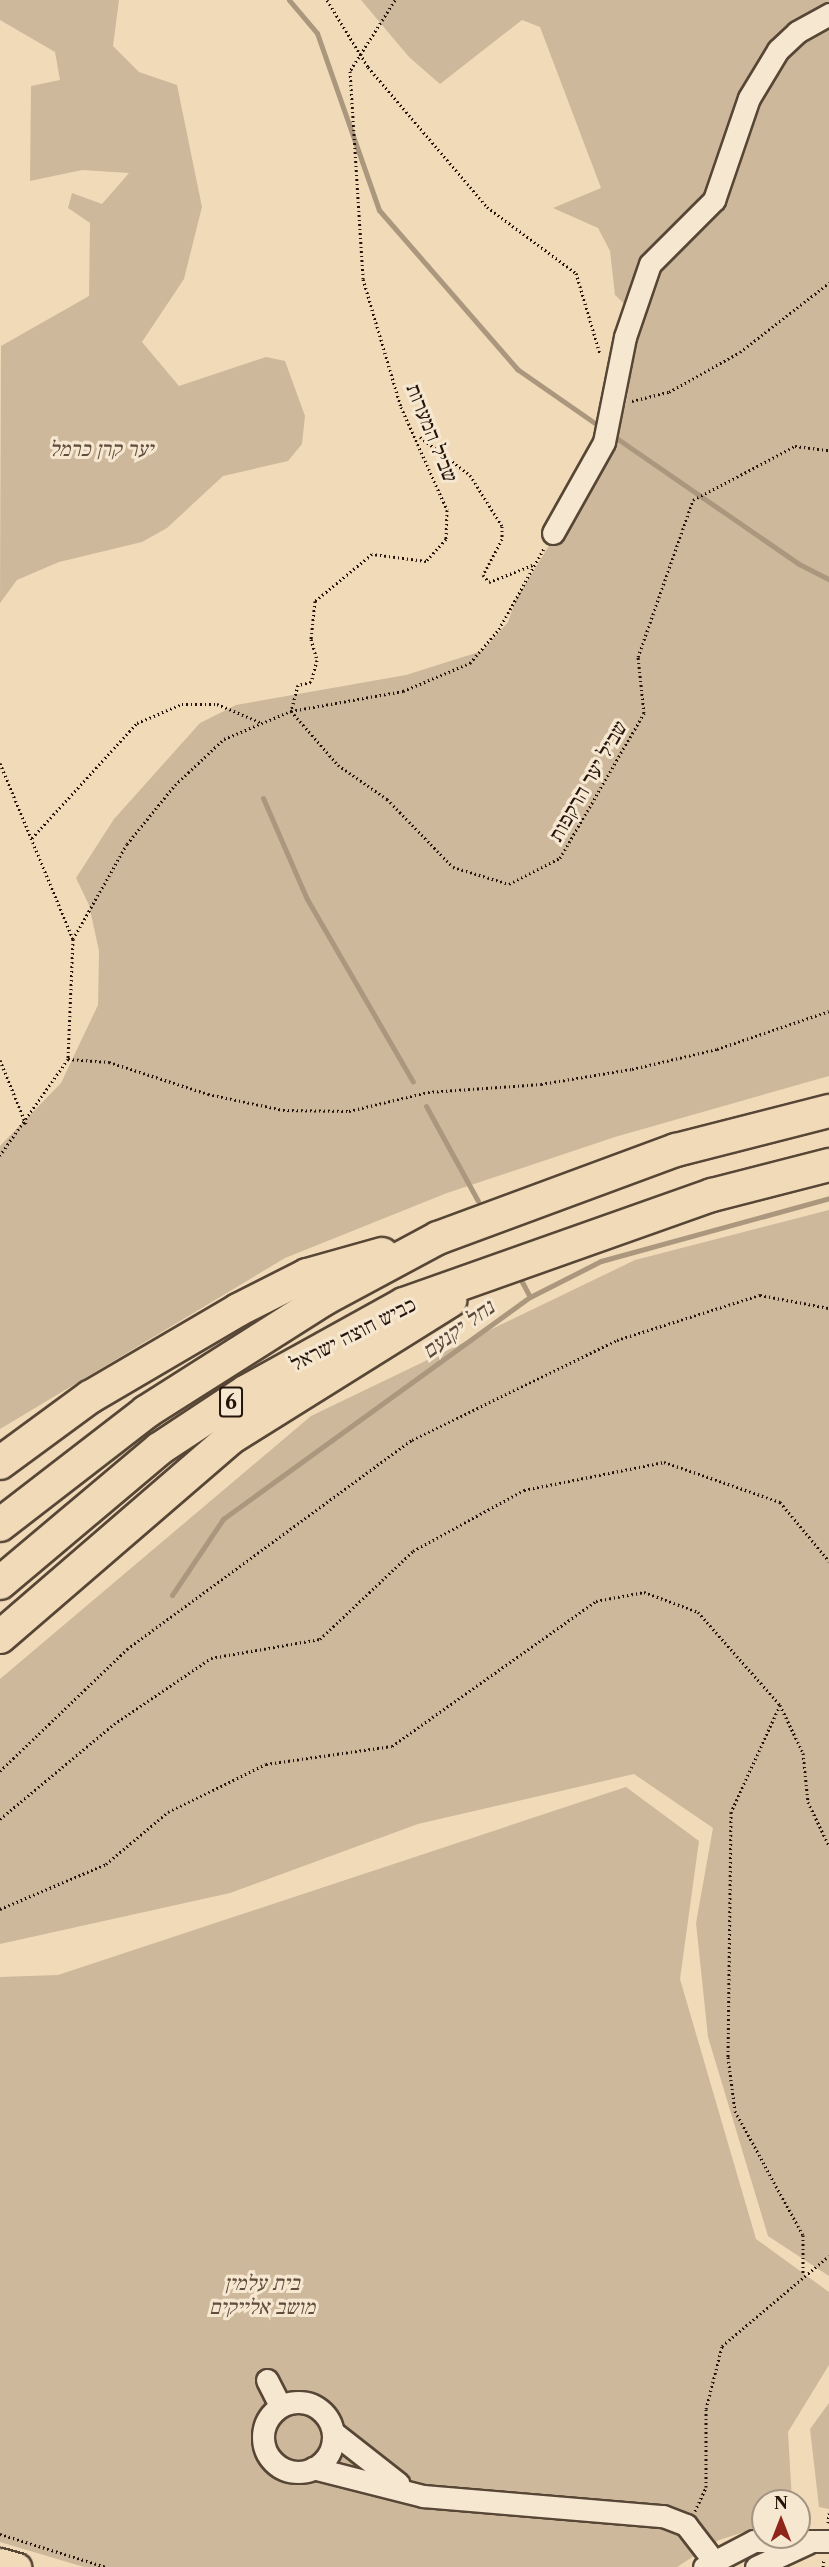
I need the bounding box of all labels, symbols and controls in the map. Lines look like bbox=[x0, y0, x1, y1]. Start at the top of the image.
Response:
street label: שביל המערות bbox=[401, 380, 463, 486]
park label: יער קרן כרמל bbox=[49, 436, 153, 462]
street label: שביל יער הרקפות bbox=[543, 716, 633, 846]
street label: כביש חוצה ישראל bbox=[286, 1291, 420, 1377]
water label: נחל יקנעם bbox=[417, 1294, 499, 1364]
road number: 6 bbox=[219, 1385, 243, 1419]
park label: בית עלמין מושב אלייקים bbox=[209, 2270, 315, 2320]
north arrow bbox=[751, 2489, 811, 2549]
text: N bbox=[774, 2493, 788, 2513]

